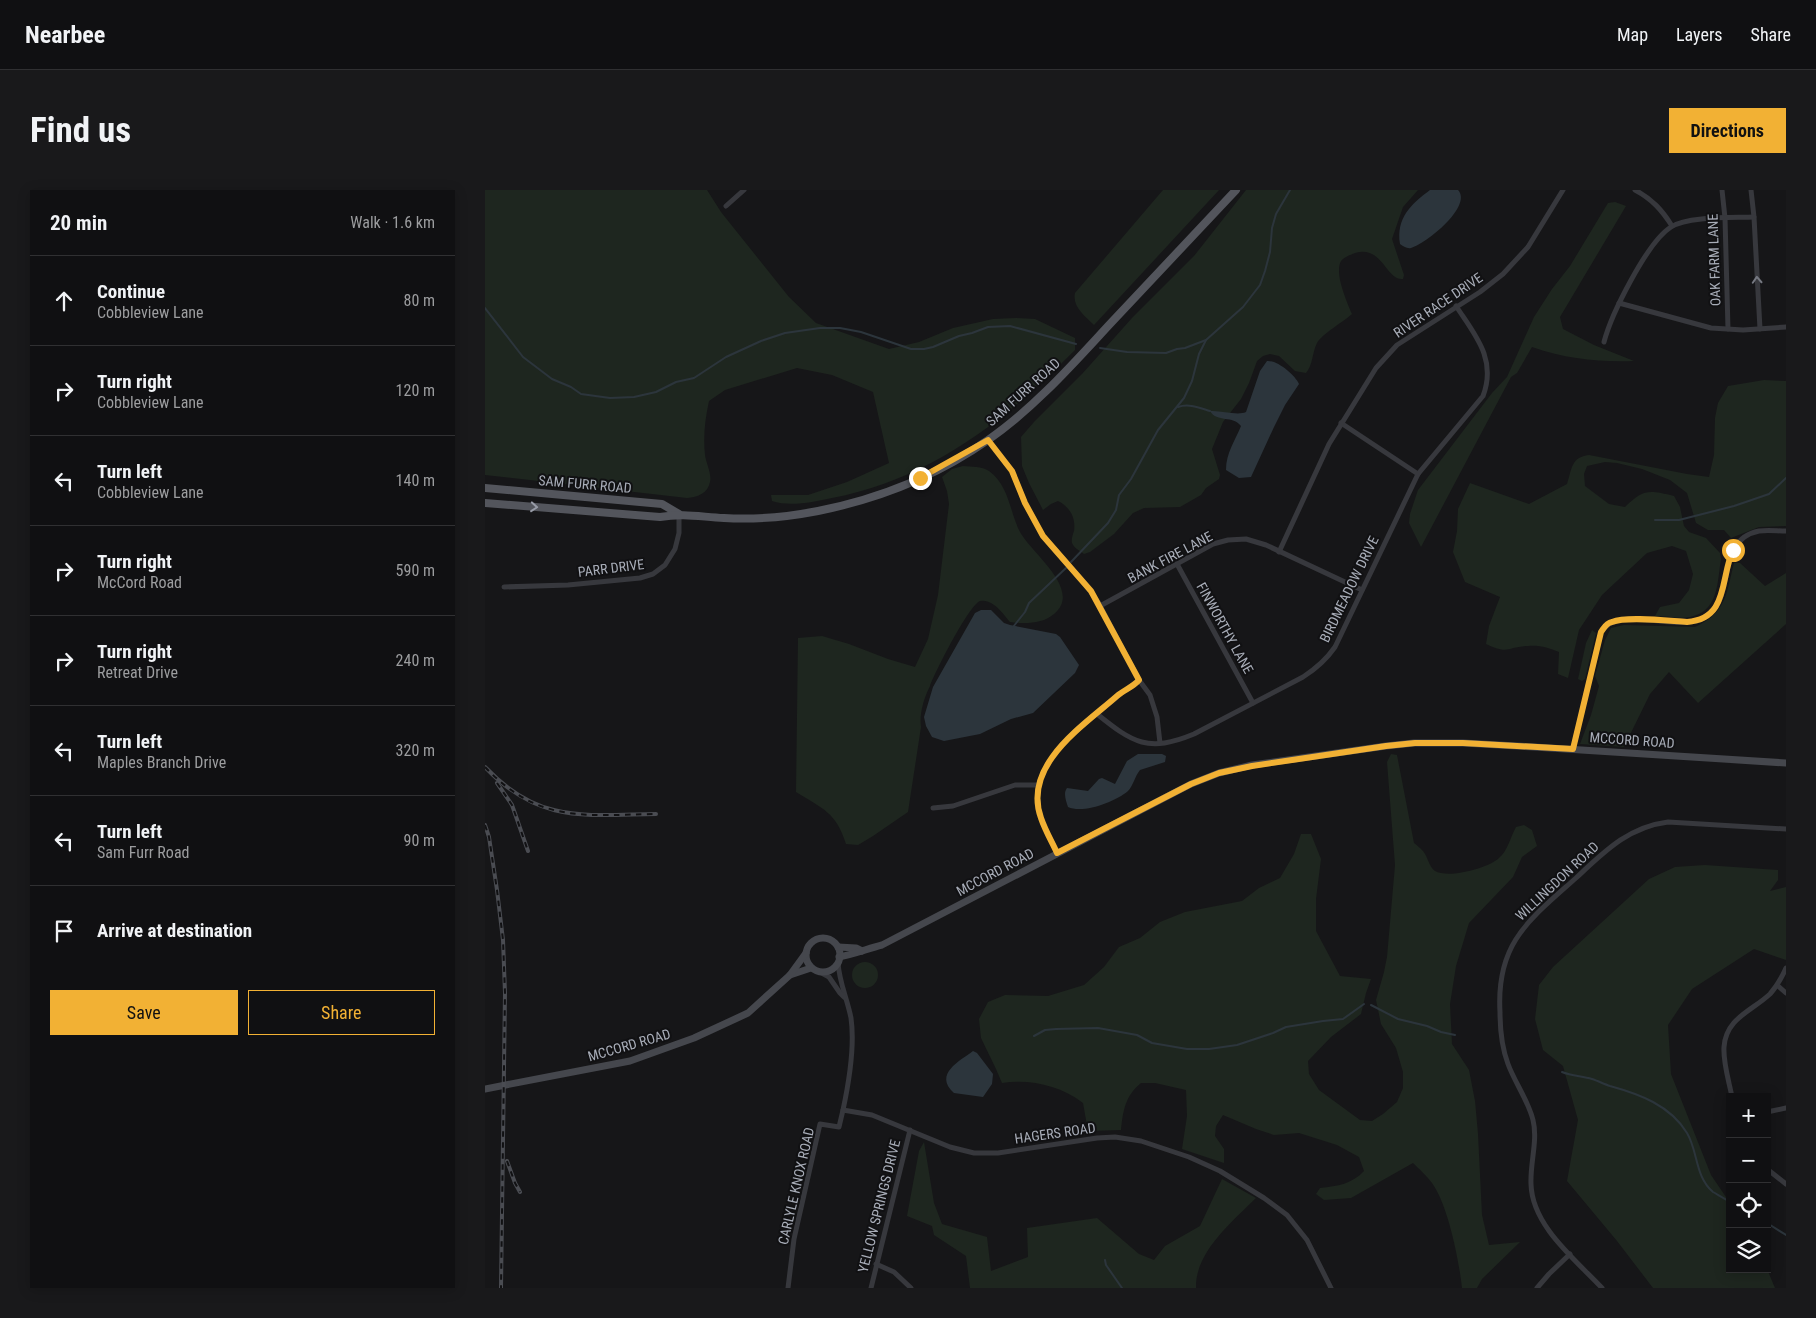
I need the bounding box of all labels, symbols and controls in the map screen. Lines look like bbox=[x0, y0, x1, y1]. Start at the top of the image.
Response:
text: Nearbee bbox=[25, 21, 105, 49]
text: Map bbox=[1617, 24, 1648, 45]
text: Layers bbox=[1676, 24, 1723, 45]
text: Share bbox=[1751, 24, 1791, 45]
button: Directions bbox=[1669, 108, 1786, 153]
text: Find us bbox=[30, 110, 131, 151]
text: 20 min bbox=[50, 211, 107, 235]
text: Walk · 1.6 km bbox=[350, 213, 435, 232]
street label: OAK FARM LANE bbox=[1704, 213, 1724, 307]
street label: RIVER RACE DRIVE bbox=[1391, 269, 1485, 341]
one-way arrow bbox=[1752, 276, 1763, 284]
text: Continue bbox=[97, 280, 165, 303]
icon: ahead bbox=[50, 287, 78, 315]
text: 80 m bbox=[403, 291, 435, 310]
text: Cobbleview Lane bbox=[97, 303, 204, 322]
street label: SAM FURR ROAD bbox=[983, 355, 1063, 429]
text: Turn right bbox=[97, 370, 172, 393]
icon: right bbox=[50, 377, 78, 405]
text: 120 m bbox=[396, 381, 435, 400]
text: Cobbleview Lane bbox=[97, 393, 204, 412]
text: Turn left bbox=[97, 460, 162, 483]
icon: left bbox=[50, 467, 78, 495]
route end bbox=[909, 467, 932, 490]
text: 140 m bbox=[396, 471, 435, 490]
street label: SAM FURR ROAD bbox=[538, 472, 632, 496]
text: Cobbleview Lane bbox=[97, 483, 204, 502]
one-way arrow bbox=[530, 501, 538, 512]
street label: BANK FIRE LANE bbox=[1125, 528, 1215, 586]
street label: BIRDMEADOW DRIVE bbox=[1316, 533, 1382, 645]
route start bbox=[1722, 539, 1745, 562]
text: Turn right bbox=[97, 550, 172, 573]
street label: PARR DRIVE bbox=[577, 556, 645, 580]
icon: right bbox=[50, 557, 78, 585]
text: 590 m bbox=[396, 561, 435, 580]
text: McCord Road bbox=[97, 573, 182, 592]
street label: FINWORTHY LANE bbox=[1193, 580, 1257, 676]
text: Turn right bbox=[97, 640, 172, 663]
icon: right bbox=[50, 647, 78, 675]
text: 240 m bbox=[396, 651, 435, 670]
text: Retreat Drive bbox=[97, 663, 178, 682]
street label: MCCORD ROAD bbox=[1589, 729, 1675, 751]
text: Turn left bbox=[97, 730, 162, 753]
icon: left bbox=[50, 737, 78, 765]
text: 320 m bbox=[396, 741, 435, 760]
text: Maples Branch Drive bbox=[97, 753, 226, 772]
text: Turn left bbox=[97, 820, 162, 843]
icon: left bbox=[50, 827, 78, 855]
text: 90 m bbox=[403, 831, 435, 850]
street label: WILLINGDON ROAD bbox=[1512, 838, 1602, 924]
text: Sam Furr Road bbox=[97, 843, 189, 862]
street label: MCCORD ROAD bbox=[954, 845, 1036, 899]
icon: arrive bbox=[50, 917, 78, 945]
text: Arrive at destination bbox=[97, 919, 252, 942]
button: Save bbox=[50, 990, 238, 1035]
button: Share bbox=[248, 990, 435, 1035]
street label: MCCORD ROAD bbox=[586, 1026, 672, 1064]
map controls bbox=[1726, 1093, 1771, 1273]
button: + bbox=[1726, 1093, 1771, 1138]
street label: HAGERS ROAD bbox=[1013, 1119, 1097, 1147]
street label: CARLYLE KNOX ROAD bbox=[775, 1126, 817, 1246]
street label: YELLOW SPRINGS DRIVE bbox=[855, 1138, 903, 1274]
button: − bbox=[1726, 1138, 1771, 1183]
button: locate bbox=[1726, 1183, 1771, 1228]
button: layers bbox=[1726, 1228, 1771, 1273]

